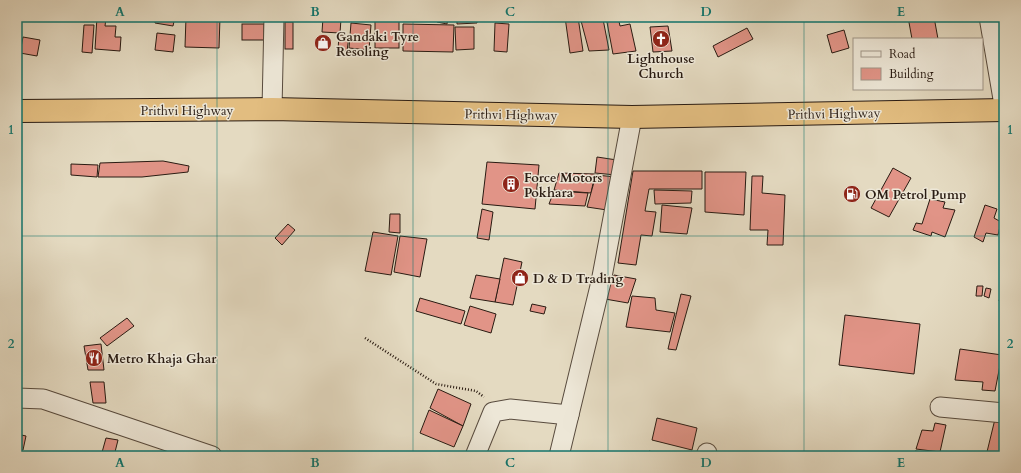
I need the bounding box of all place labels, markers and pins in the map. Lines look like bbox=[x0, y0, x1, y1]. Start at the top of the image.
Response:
place label: Gandaki Tyre Resoling bbox=[336, 28, 419, 61]
church icon: Lighthouse Church bbox=[651, 29, 671, 49]
shop icon: Gandaki Tyre Resoling bbox=[313, 33, 333, 53]
place label: Lighthouse Church bbox=[627, 50, 695, 83]
place label: Force Motors Pokhara bbox=[524, 169, 602, 202]
building icon: Force Motors Pokhara bbox=[501, 174, 521, 194]
fuel station icon: OM Petrol Pump bbox=[842, 184, 862, 204]
place label: OM Petrol Pump bbox=[865, 186, 966, 204]
shop icon: D & D Trading bbox=[510, 268, 530, 288]
place label: D & D Trading bbox=[533, 270, 623, 288]
restaurant icon: Metro Khaja Ghar bbox=[84, 348, 104, 368]
place label: Metro Khaja Ghar bbox=[107, 350, 217, 368]

